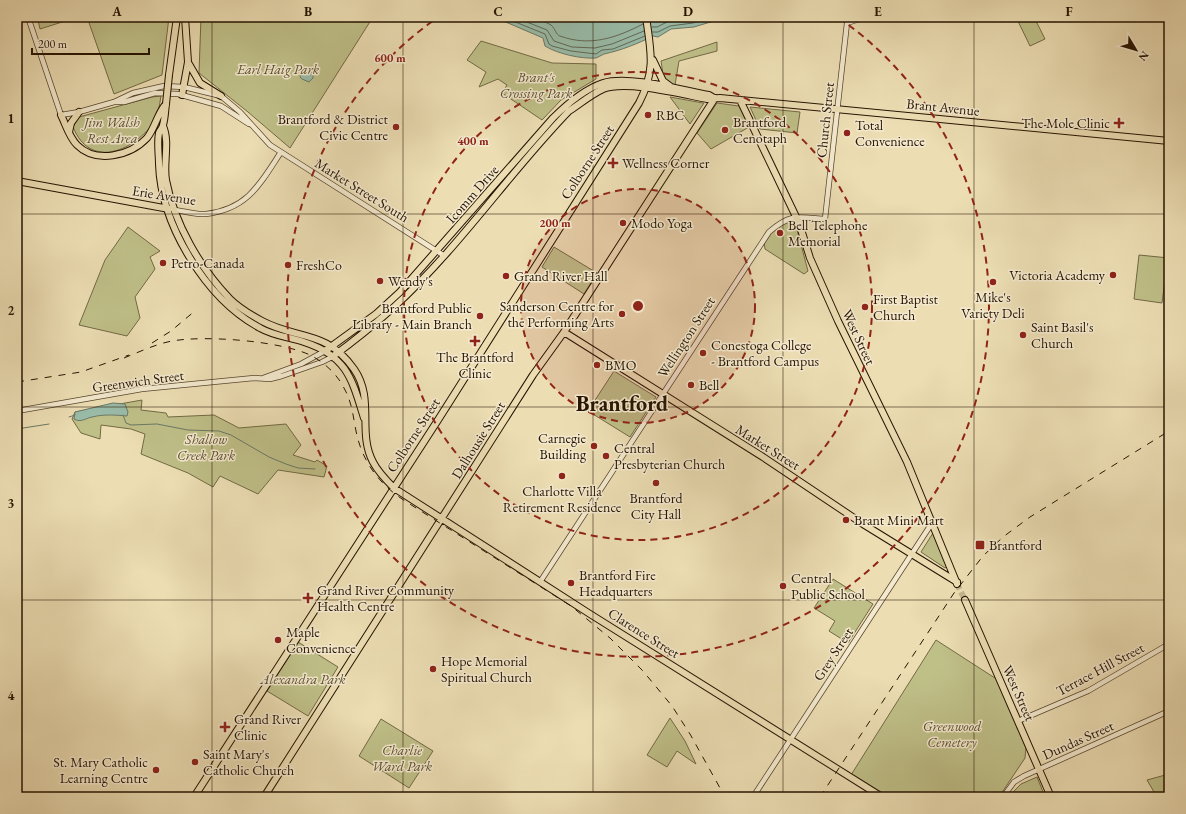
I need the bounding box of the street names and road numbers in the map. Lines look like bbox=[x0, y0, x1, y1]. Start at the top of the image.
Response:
street label: Church Street bbox=[812, 81, 838, 159]
street label: Brant Avenue bbox=[906, 94, 981, 120]
street label: Colborne Street bbox=[556, 121, 618, 203]
street label: Market Street South bbox=[312, 154, 412, 226]
street label: Icomm Drive bbox=[442, 161, 503, 227]
street label: Erie Avenue bbox=[131, 181, 198, 209]
street label: Wellington Street bbox=[653, 293, 719, 381]
street label: West Street bbox=[838, 306, 880, 368]
street label: Greenwich Street bbox=[91, 366, 185, 396]
street label: Colborne Street bbox=[382, 394, 444, 476]
street label: Dalhousie Street bbox=[447, 397, 509, 482]
street label: Market Street bbox=[732, 420, 804, 474]
street label: Clarence Street bbox=[605, 604, 684, 662]
street label: Grey Street bbox=[809, 623, 857, 684]
street label: Terrace Hill Street bbox=[1053, 638, 1148, 700]
street label: West Street bbox=[999, 662, 1040, 724]
street label: Dundas Street bbox=[1040, 716, 1117, 764]

